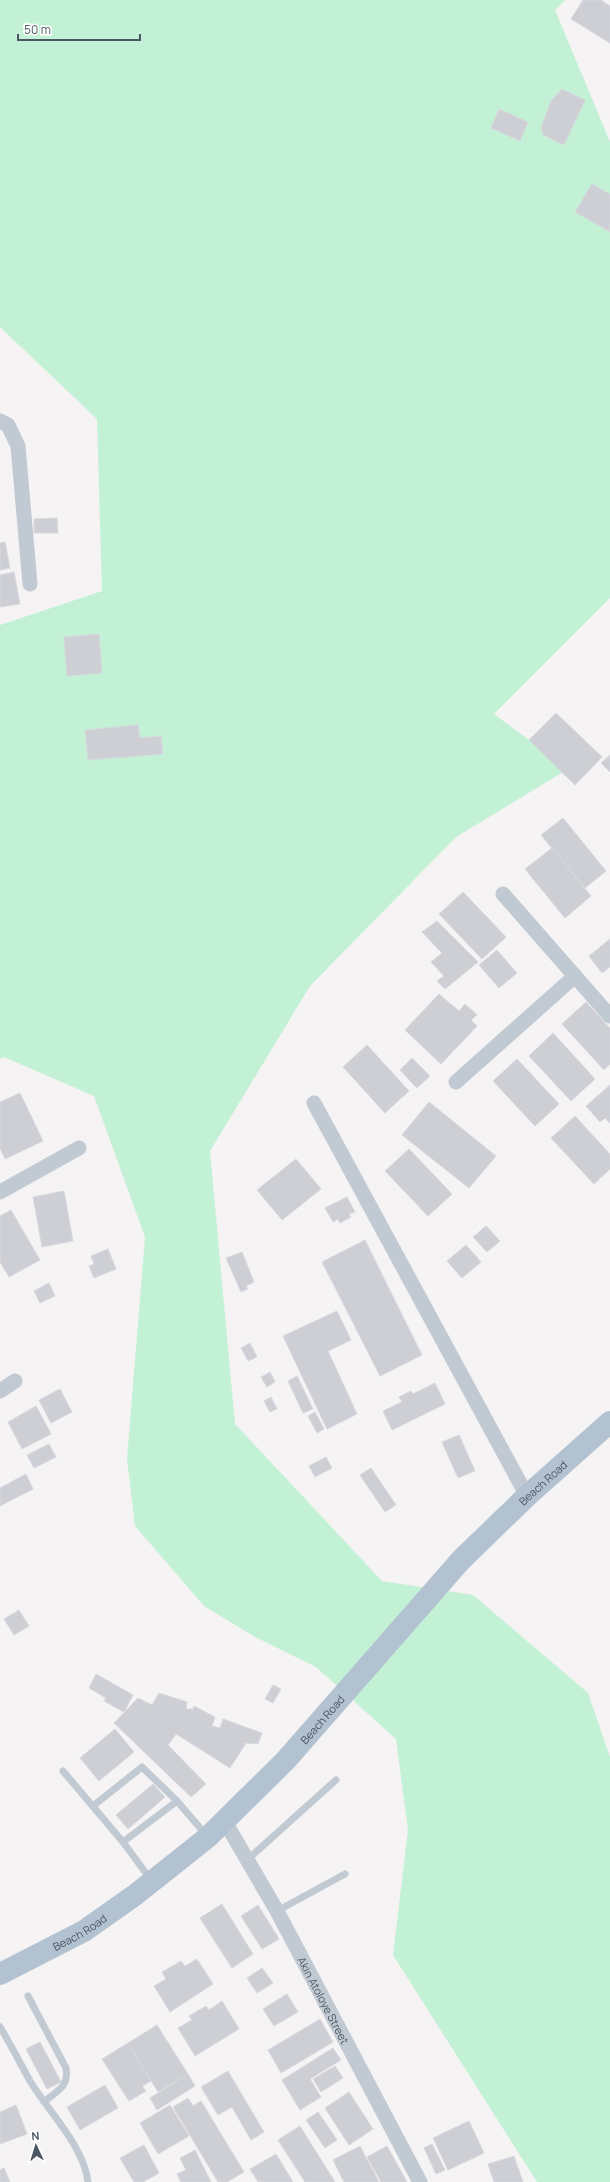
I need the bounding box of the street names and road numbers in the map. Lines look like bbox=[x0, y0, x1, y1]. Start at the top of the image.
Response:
street label: Beach Road bbox=[515, 1457, 570, 1508]
street label: Beach Road bbox=[296, 1692, 347, 1747]
street label: Beach Road bbox=[50, 1910, 109, 1953]
street label: Akin Atoloye Street bbox=[295, 1954, 353, 2046]

